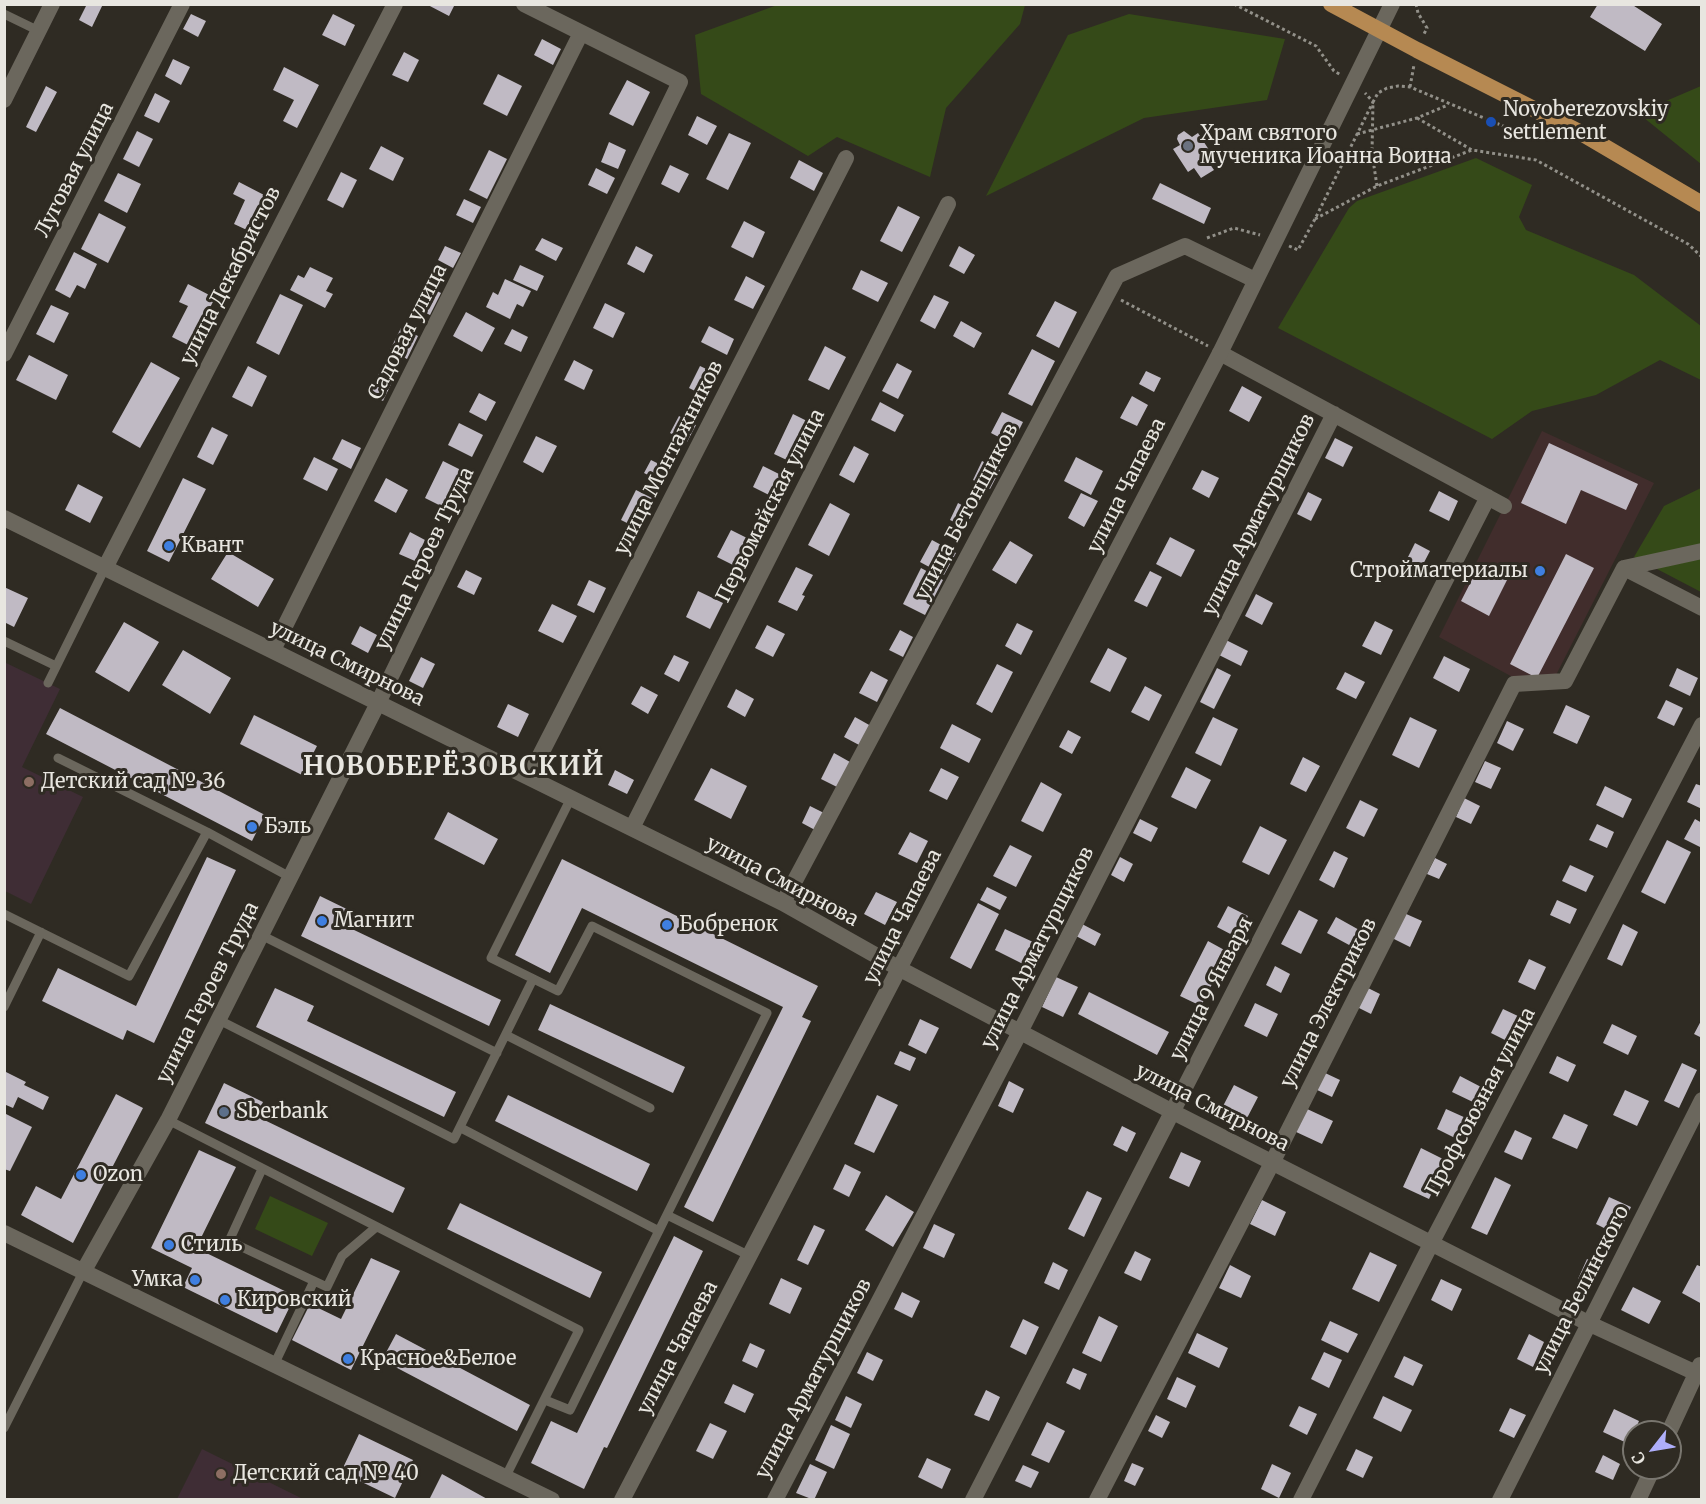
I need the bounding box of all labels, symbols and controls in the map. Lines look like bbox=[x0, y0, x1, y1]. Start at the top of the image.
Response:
street label: Луговая улица bbox=[31, 98, 119, 242]
place label: Novoberezovskiy settlement bbox=[1503, 98, 1668, 145]
marker: Novoberezovskiy settlement bbox=[1484, 115, 1498, 129]
place label: Храм святого мученика Иоанна Воина bbox=[1200, 122, 1452, 169]
marker: Храм святого мученика Иоанна Воина bbox=[1181, 139, 1195, 153]
street label: улица Декабристов bbox=[176, 183, 286, 369]
street label: Садовая улица bbox=[364, 260, 452, 404]
street label: улица Монтажников bbox=[610, 357, 728, 559]
street label: Первомайская улица bbox=[712, 405, 830, 607]
street label: улица Арматурщиков bbox=[1198, 410, 1320, 620]
street label: улица Чапаева bbox=[1083, 415, 1171, 557]
street label: улица Бетонщиков bbox=[910, 420, 1024, 604]
street label: улица Героев Труда bbox=[370, 464, 480, 654]
place label: Квант bbox=[181, 534, 244, 558]
marker: Квант bbox=[162, 539, 176, 553]
place label: Стройматериалы bbox=[1350, 559, 1528, 583]
marker: Стройматериалы bbox=[1533, 564, 1547, 578]
street label: улица Смирнова bbox=[266, 616, 428, 712]
district label: НОВОБЕРЁЗОВСКИЙ bbox=[303, 752, 605, 784]
place label: Детский сад № 36 bbox=[41, 770, 225, 794]
marker: Детский сад № 36 bbox=[22, 775, 36, 789]
place label: Бэль bbox=[264, 815, 311, 839]
marker: Бэль bbox=[245, 820, 259, 834]
street label: улица Смирнова bbox=[702, 832, 862, 932]
street label: улица Арматурщиков bbox=[977, 843, 1099, 1053]
street label: улица Чапаева bbox=[859, 846, 947, 988]
street label: улица Героев Труда bbox=[152, 898, 264, 1088]
place label: Магнит bbox=[334, 909, 414, 933]
place label: Бобренок bbox=[679, 913, 778, 937]
street label: улица 9 Января bbox=[1166, 913, 1258, 1065]
marker: Магнит bbox=[315, 914, 329, 928]
street label: улица Электриков bbox=[1276, 914, 1382, 1092]
marker: Бобренок bbox=[660, 918, 674, 932]
street label: Профсоюзная улица bbox=[1421, 1004, 1541, 1200]
street label: улица Смирнова bbox=[1131, 1059, 1293, 1157]
place label: Sberbank bbox=[236, 1100, 328, 1124]
marker: Sberbank bbox=[217, 1105, 231, 1119]
place label: Ozon bbox=[93, 1163, 143, 1187]
marker: Ozon bbox=[74, 1168, 88, 1182]
street label: улица Белинского bbox=[1529, 1202, 1635, 1378]
place label: Стиль bbox=[181, 1233, 243, 1257]
marker: Стиль bbox=[162, 1238, 176, 1252]
place label: Умка bbox=[132, 1268, 183, 1292]
marker: Умка bbox=[188, 1273, 202, 1287]
street label: улица Арматурщиков bbox=[751, 1275, 877, 1483]
street label: улица Чапаева bbox=[633, 1277, 723, 1419]
place label: Кировский bbox=[237, 1288, 352, 1312]
marker: Кировский bbox=[218, 1293, 232, 1307]
place label: Красное&Белое bbox=[360, 1347, 516, 1371]
marker: Красное&Белое bbox=[341, 1352, 355, 1366]
north arrow bbox=[1622, 1420, 1682, 1480]
text: С bbox=[1627, 1449, 1650, 1468]
place label: Детский сад № 40 bbox=[233, 1462, 419, 1486]
marker: Детский сад № 40 bbox=[214, 1467, 228, 1481]

